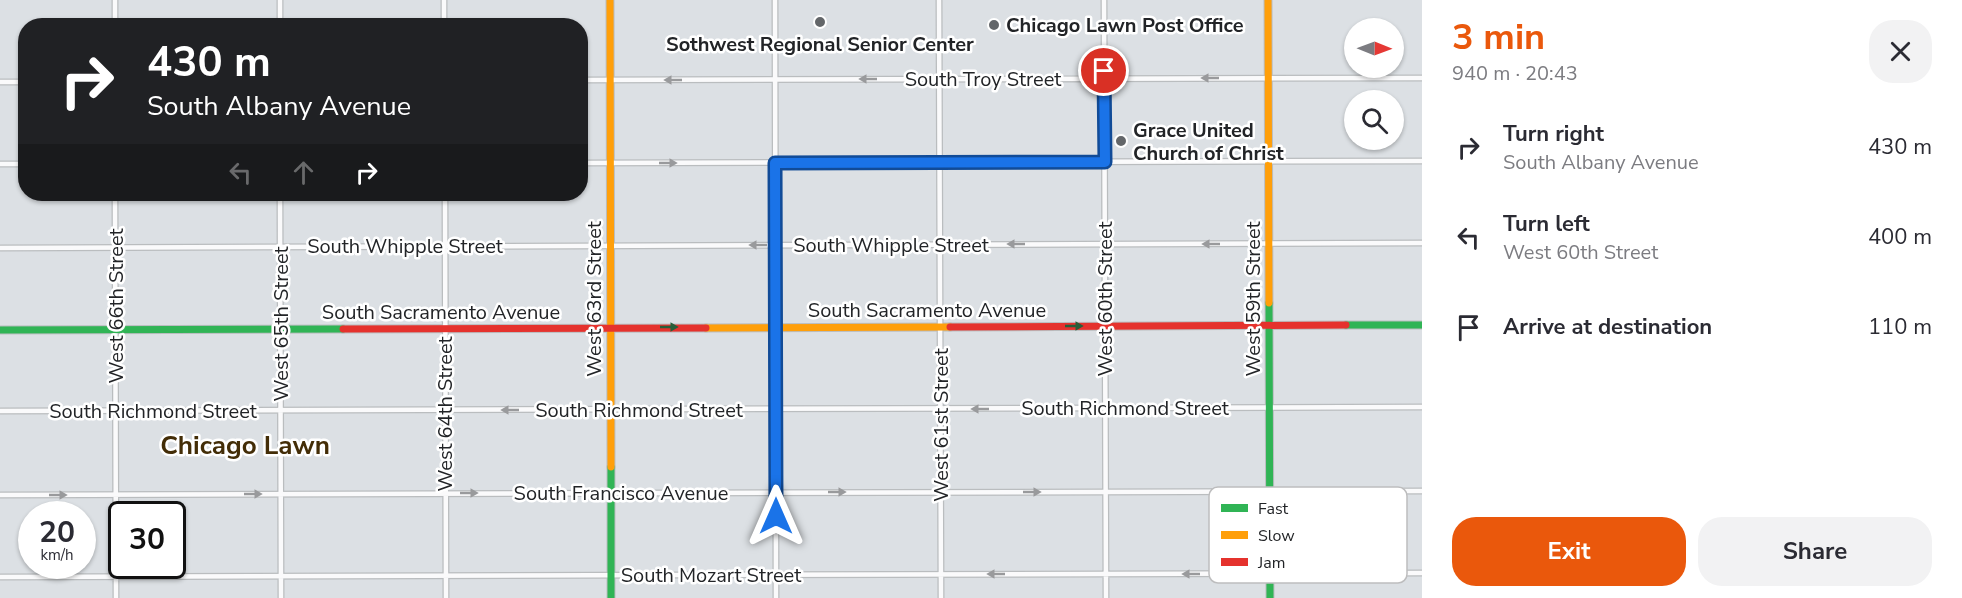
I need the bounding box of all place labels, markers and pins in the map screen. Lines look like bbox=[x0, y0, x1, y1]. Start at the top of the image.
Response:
place label: Chicago Lawn Post Office bbox=[1006, 12, 1244, 39]
marker: Sothwest Regional Senior Center bbox=[813, 15, 827, 29]
marker: Chicago Lawn Post Office bbox=[987, 18, 1001, 32]
place label: Sothwest Regional Senior Center bbox=[666, 31, 974, 58]
pin bbox=[1078, 45, 1129, 96]
place label: Grace United Church of Christ bbox=[1133, 117, 1284, 167]
marker: Grace United Church of Christ bbox=[1114, 134, 1128, 148]

